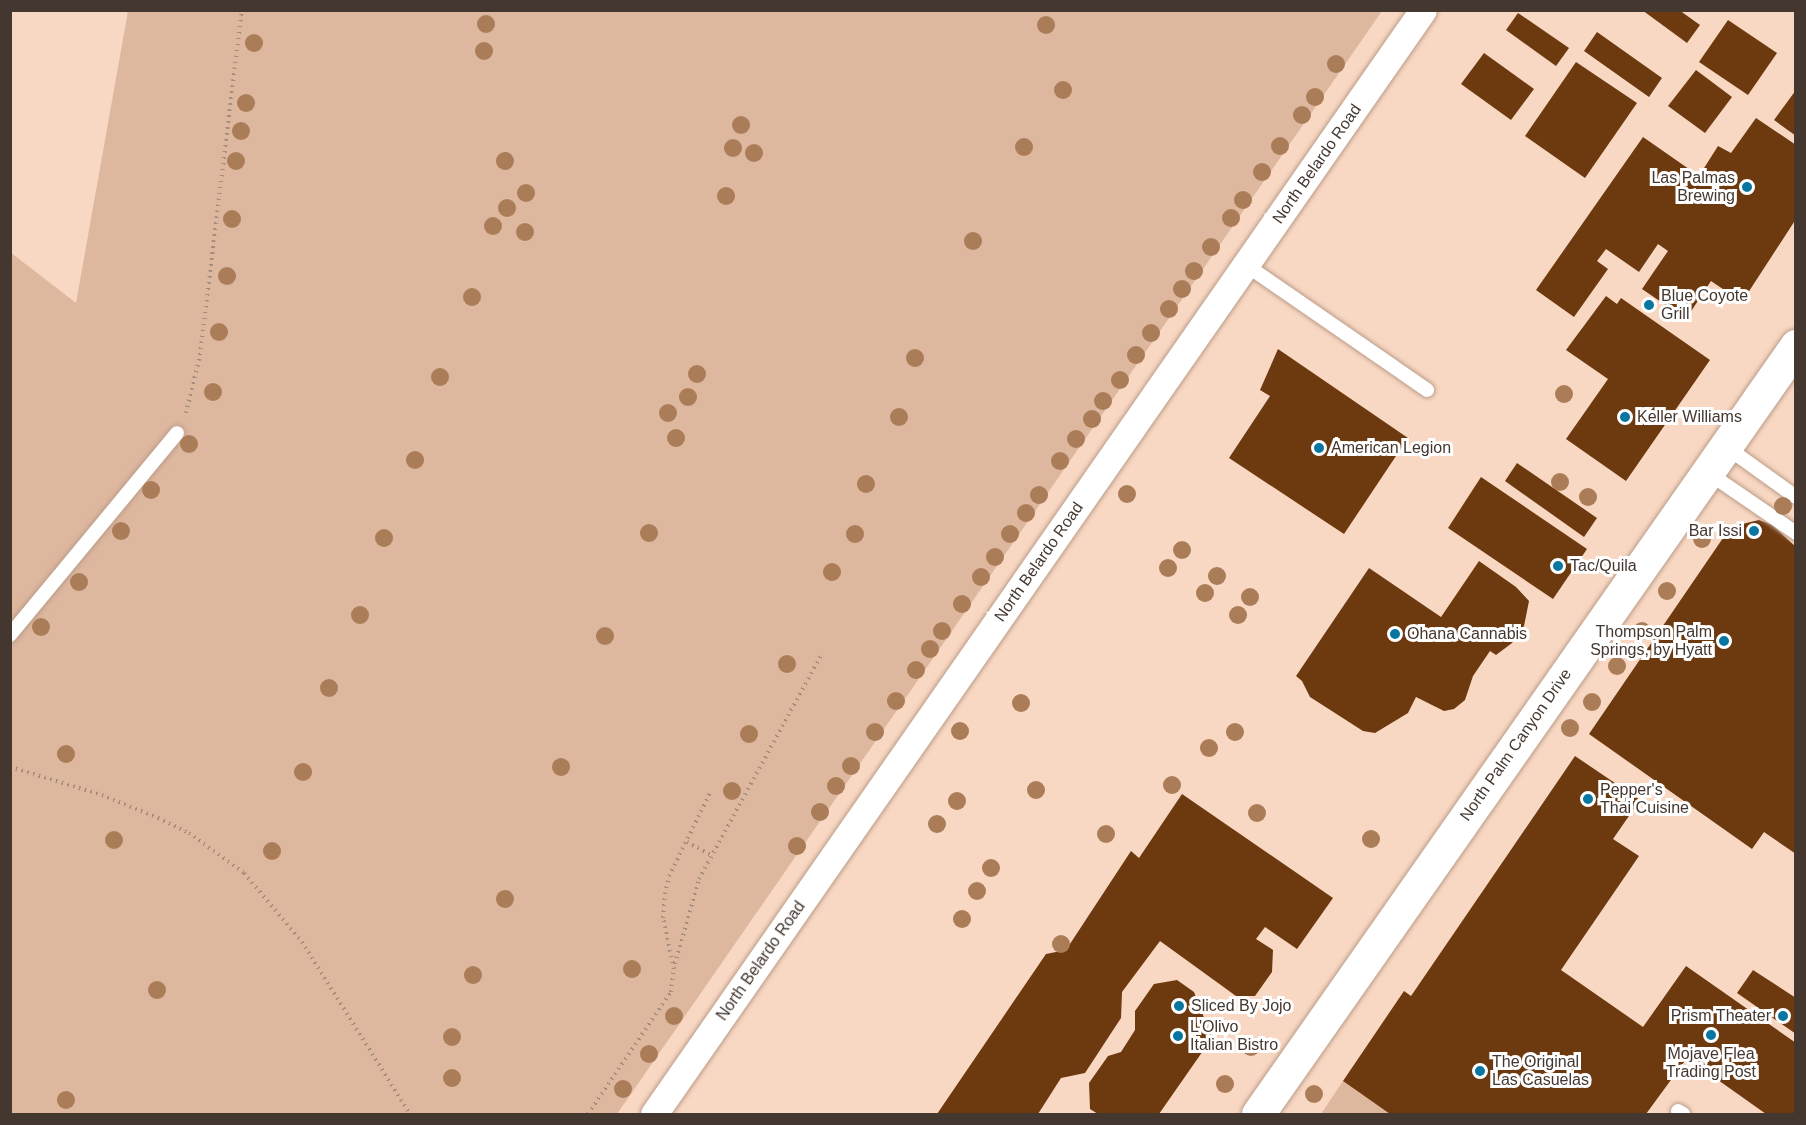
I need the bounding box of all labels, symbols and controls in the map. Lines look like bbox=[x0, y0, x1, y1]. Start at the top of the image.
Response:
street label: North Belardo Road bbox=[1269, 101, 1365, 227]
place label: Las Palmas Brewing bbox=[1651, 168, 1735, 206]
marker: Las Palmas Brewing bbox=[1740, 180, 1754, 194]
place label: Blue Coyote Grill bbox=[1661, 286, 1748, 324]
marker: Blue Coyote Grill bbox=[1642, 298, 1656, 312]
place label: Keller Williams bbox=[1637, 407, 1742, 427]
marker: Keller Williams bbox=[1618, 410, 1632, 424]
place label: American Legion bbox=[1331, 438, 1451, 458]
marker: American Legion bbox=[1312, 441, 1326, 455]
street label: North Belardo Road bbox=[991, 499, 1087, 625]
place label: Bar Issi bbox=[1689, 521, 1742, 541]
marker: Bar Issi bbox=[1747, 524, 1761, 538]
place label: Tac/Quila bbox=[1570, 556, 1637, 576]
marker: Tac/Quila bbox=[1551, 559, 1565, 573]
place label: Thompson Palm Springs, by Hyatt bbox=[1590, 622, 1712, 660]
place label: Ohana Cannabis bbox=[1407, 624, 1527, 644]
marker: Ohana Cannabis bbox=[1388, 627, 1402, 641]
marker: Thompson Palm Springs, by Hyatt bbox=[1717, 634, 1731, 648]
street label: North Palm Canyon Drive bbox=[1456, 665, 1576, 825]
place label: Pepper's Thai Cuisine bbox=[1600, 780, 1689, 818]
marker: Pepper's Thai Cuisine bbox=[1581, 792, 1595, 806]
street label: North Belardo Road bbox=[713, 898, 809, 1024]
place label: Sliced By Jojo bbox=[1191, 996, 1291, 1016]
marker: Sliced By Jojo bbox=[1172, 999, 1186, 1013]
place label: Prism Theater bbox=[1671, 1006, 1771, 1026]
marker: Prism Theater bbox=[1776, 1009, 1790, 1023]
place label: L'Olivo Italian Bistro bbox=[1190, 1017, 1278, 1055]
marker: Mojave Flea Trading Post bbox=[1704, 1028, 1718, 1042]
marker: L'Olivo Italian Bistro bbox=[1171, 1029, 1185, 1043]
place label: Mojave Flea Trading Post bbox=[1666, 1044, 1756, 1082]
place label: The Original Las Casuelas bbox=[1492, 1052, 1589, 1090]
marker: The Original Las Casuelas bbox=[1473, 1064, 1487, 1078]

